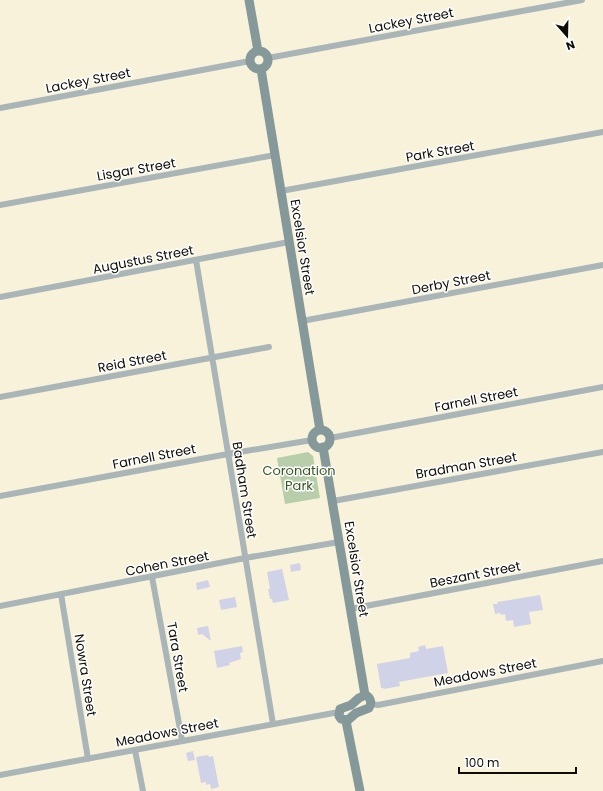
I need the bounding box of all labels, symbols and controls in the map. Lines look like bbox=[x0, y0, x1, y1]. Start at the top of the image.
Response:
street label: Lackey Street bbox=[367, 3, 455, 38]
north arrow bbox=[547, 16, 587, 56]
text: N bbox=[564, 36, 577, 54]
street label: Lackey Street bbox=[44, 63, 132, 98]
street label: Park Street bbox=[404, 136, 476, 167]
street label: Lisgar Street bbox=[95, 153, 177, 186]
street label: Excelsior Street bbox=[286, 198, 319, 297]
street label: Augustus Street bbox=[91, 240, 195, 279]
street label: Derby Street bbox=[410, 266, 492, 299]
street label: Reid Street bbox=[96, 345, 168, 377]
street label: Farnell Street bbox=[433, 382, 520, 417]
street label: Farnell Street bbox=[111, 439, 198, 474]
street label: Badham Street bbox=[227, 440, 262, 540]
street label: Bradman Street bbox=[414, 447, 518, 484]
park label: Coronation Park bbox=[262, 461, 336, 495]
street label: Excelsior Street bbox=[340, 520, 373, 619]
street label: Cohen Street bbox=[124, 546, 211, 581]
street label: Beszant Street bbox=[428, 556, 522, 593]
street label: Tara Street bbox=[162, 620, 193, 694]
street label: Nowra Street bbox=[70, 632, 101, 718]
street label: Meadows Street bbox=[432, 653, 538, 692]
street label: Meadows Street bbox=[114, 713, 220, 752]
scale bar bbox=[459, 749, 576, 775]
text: 100 m bbox=[465, 754, 499, 771]

